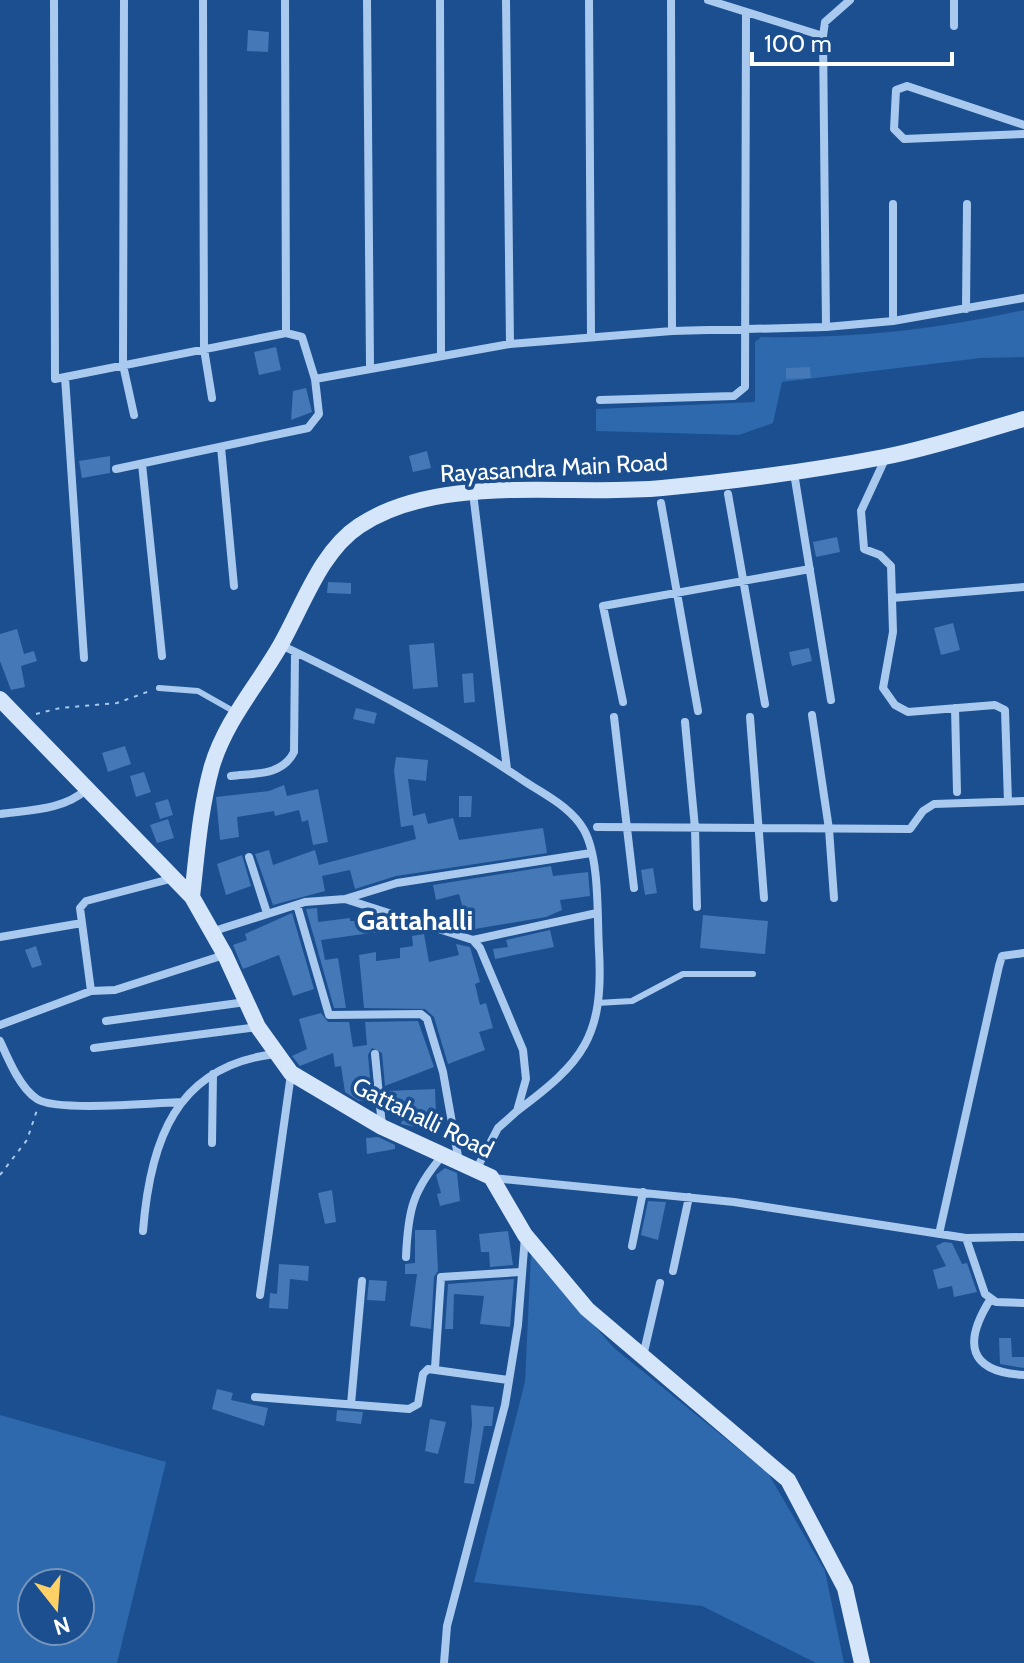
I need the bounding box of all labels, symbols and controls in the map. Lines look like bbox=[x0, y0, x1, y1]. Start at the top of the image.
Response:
scale bar bbox=[752, 16, 952, 66]
text: 100 m bbox=[764, 29, 832, 58]
street label: Rayasandra Main Road bbox=[439, 447, 669, 488]
district label: Gattahalli bbox=[357, 903, 473, 937]
street label: Gattahalli Road bbox=[348, 1071, 499, 1164]
north arrow bbox=[16, 1567, 96, 1647]
text: N bbox=[50, 1610, 73, 1641]

